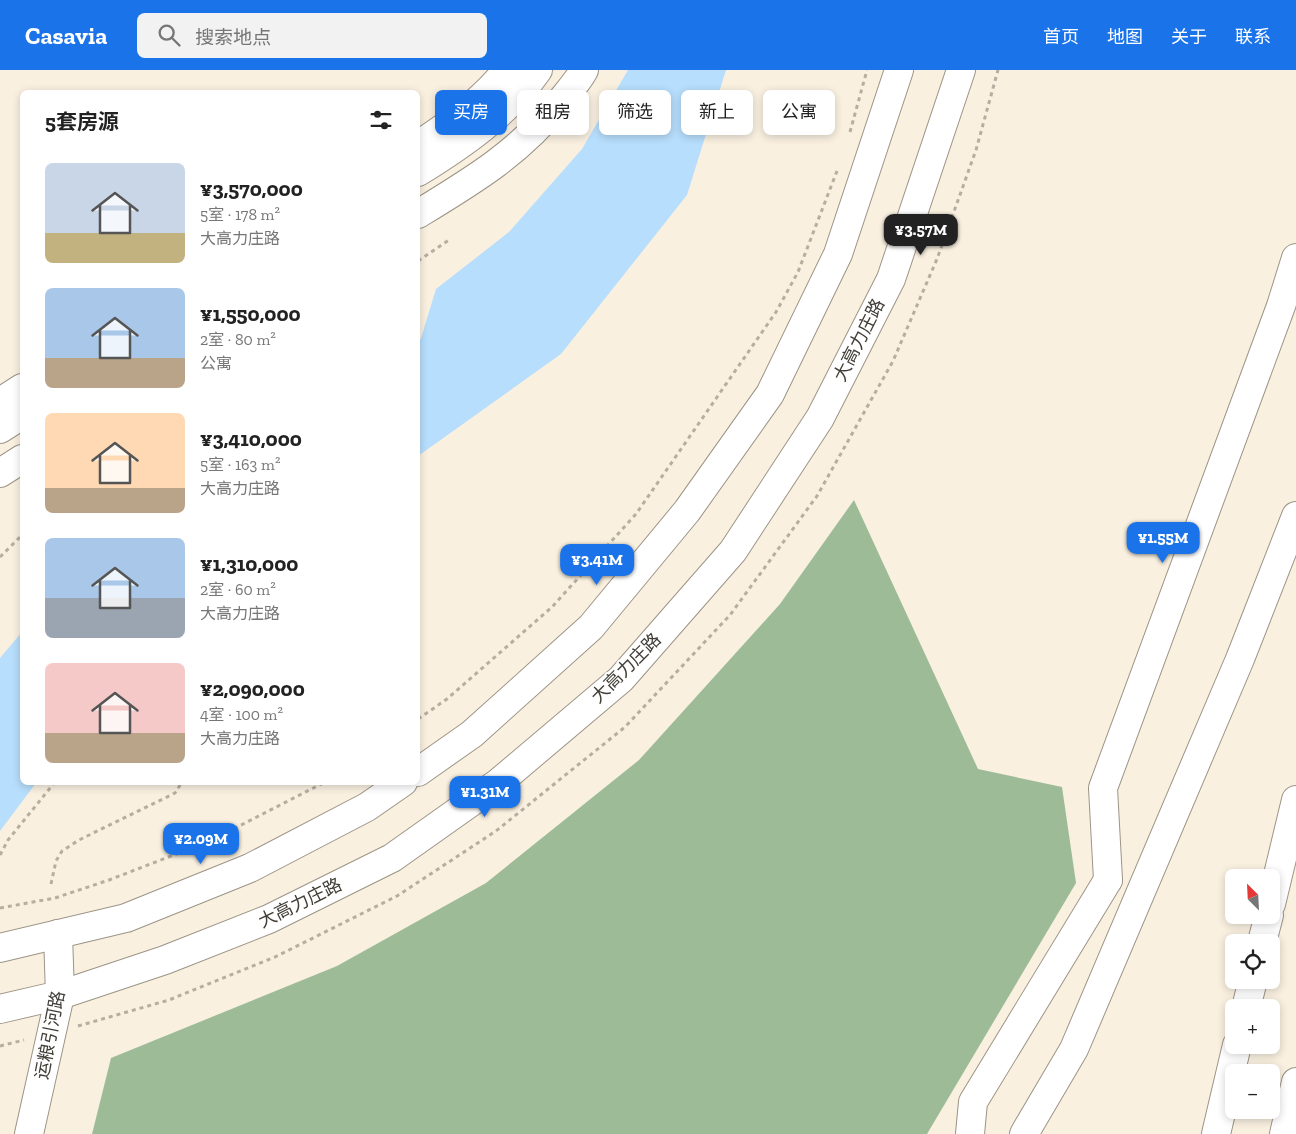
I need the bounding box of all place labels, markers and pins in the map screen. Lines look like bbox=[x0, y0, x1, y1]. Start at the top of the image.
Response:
pin: ¥3.57M bbox=[880, 214, 962, 256]
pin: ¥1.55M bbox=[1122, 522, 1204, 564]
pin: ¥3.41M bbox=[556, 544, 638, 586]
pin: ¥1.31M bbox=[444, 776, 526, 818]
pin: ¥2.09M bbox=[160, 822, 242, 865]

